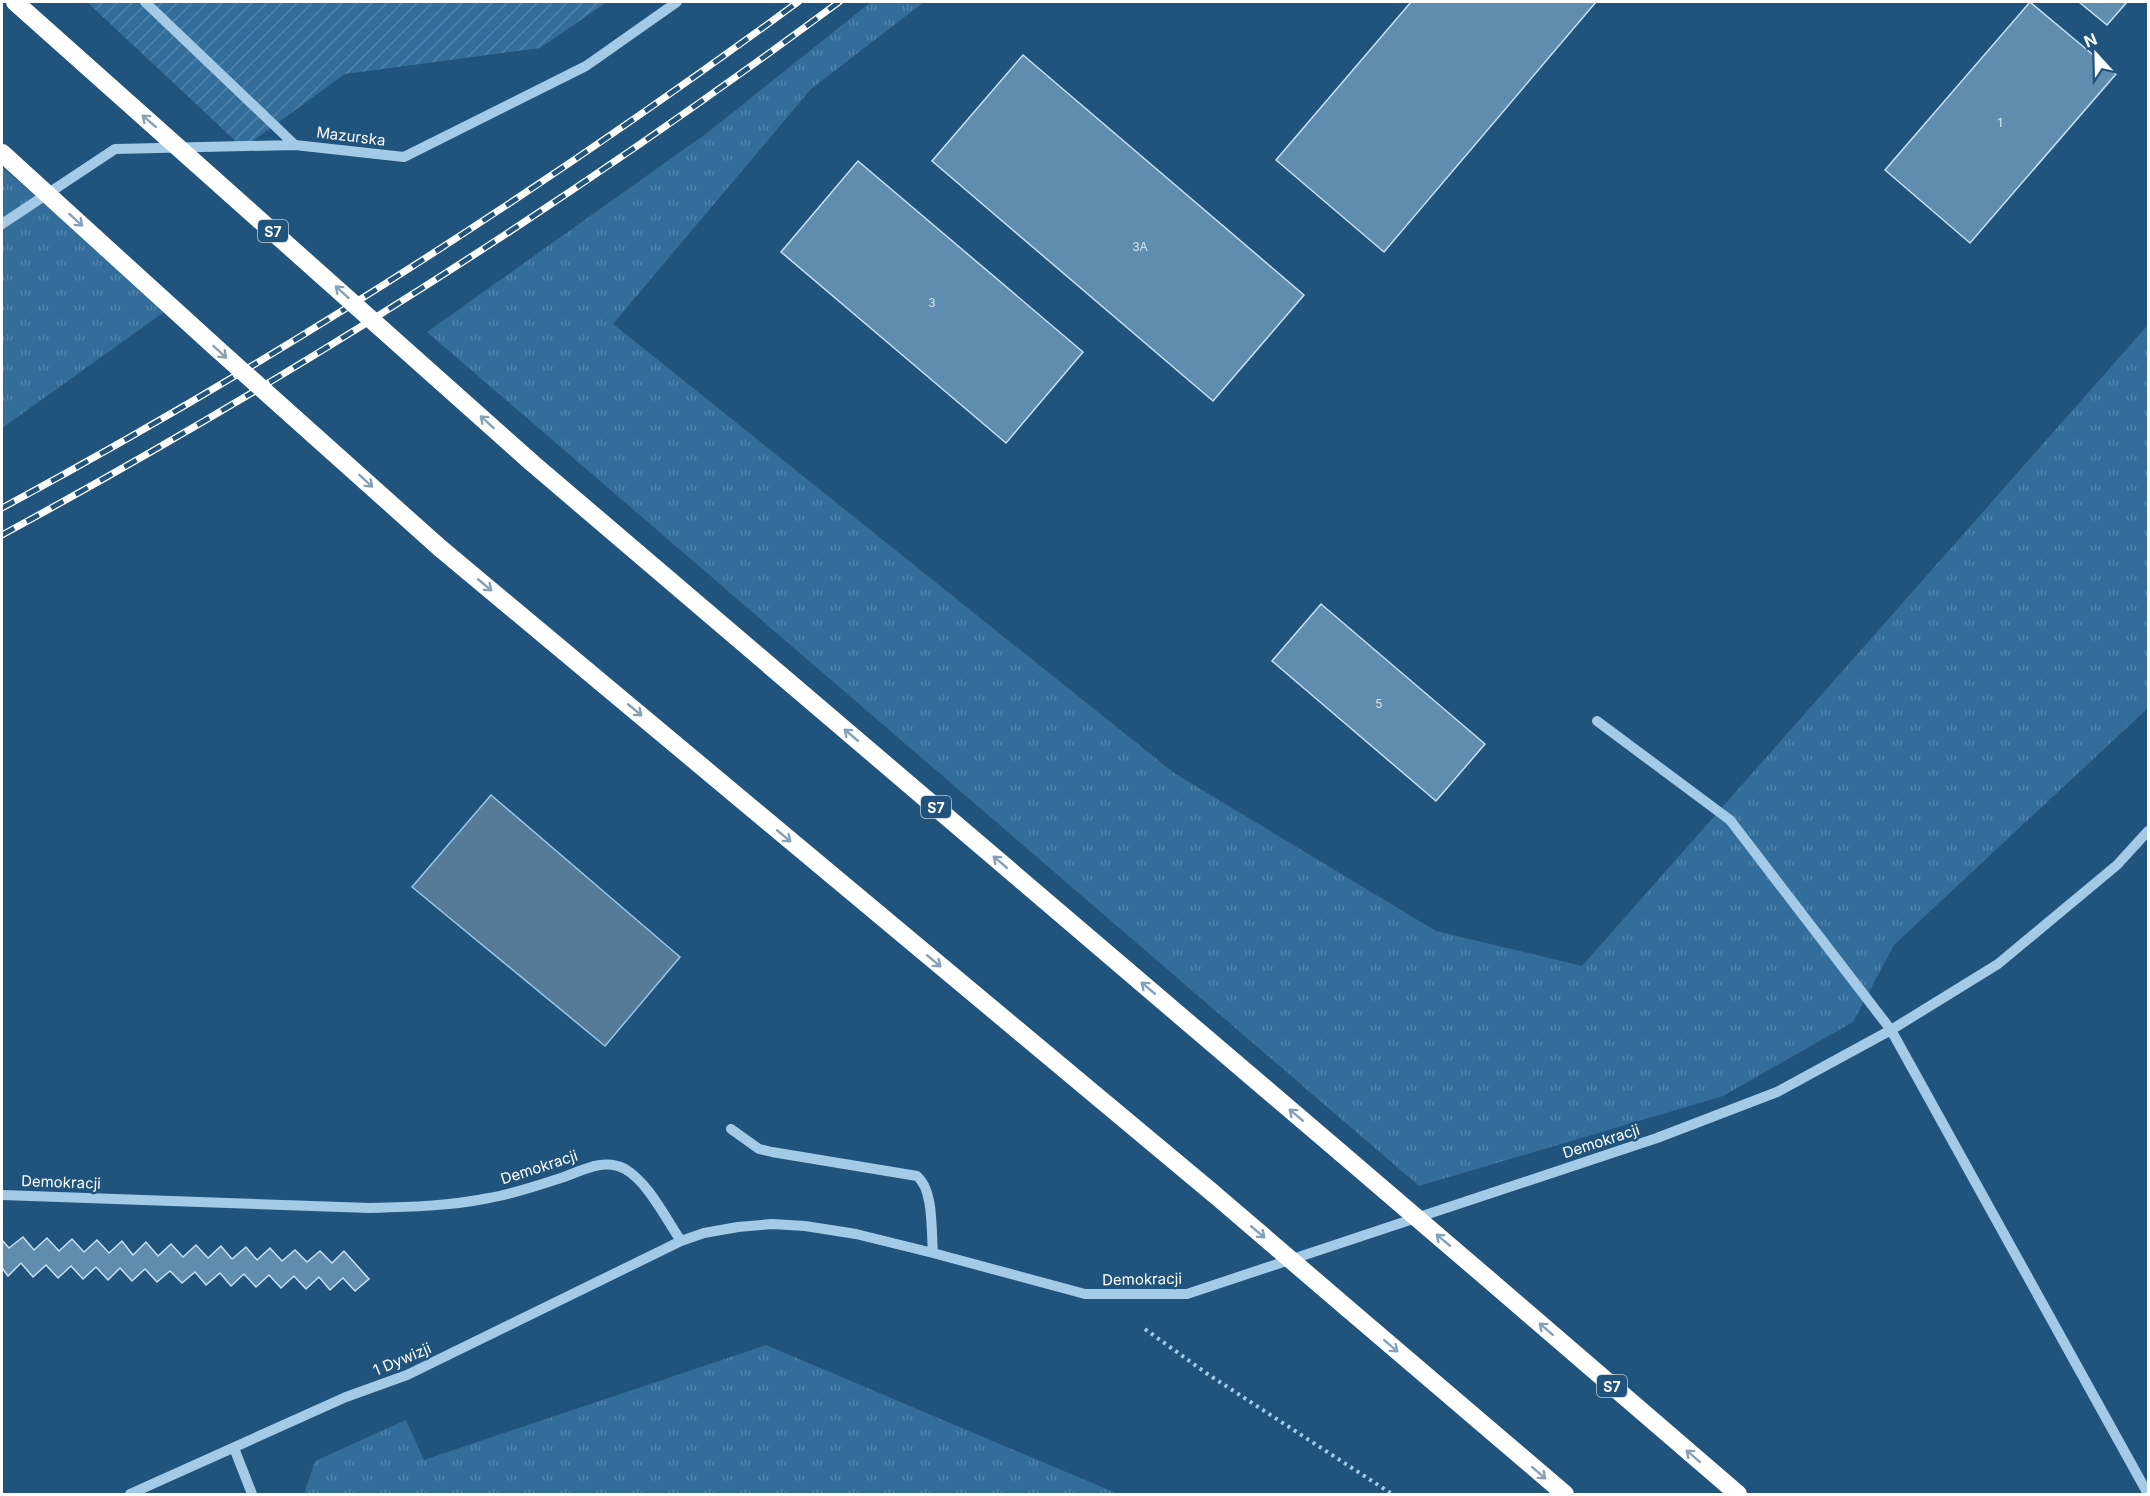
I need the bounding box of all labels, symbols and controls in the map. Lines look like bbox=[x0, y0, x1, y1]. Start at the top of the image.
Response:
north arrow bbox=[2066, 24, 2126, 84]
text: N bbox=[2081, 29, 2100, 52]
one-way arrow bbox=[142, 114, 157, 128]
house number: 1 bbox=[1998, 115, 2002, 130]
street label: Mazurska bbox=[315, 122, 387, 150]
one-way arrow bbox=[68, 213, 83, 227]
road number: S7 bbox=[258, 220, 288, 242]
house number: 3A bbox=[1132, 239, 1148, 254]
one-way arrow bbox=[335, 285, 350, 299]
house number: 3 bbox=[928, 295, 936, 310]
one-way arrow bbox=[212, 345, 227, 359]
one-way arrow bbox=[480, 415, 495, 429]
one-way arrow bbox=[358, 474, 373, 488]
one-way arrow bbox=[477, 579, 493, 592]
house number: 5 bbox=[1375, 696, 1383, 711]
one-way arrow bbox=[627, 704, 643, 717]
one-way arrow bbox=[844, 728, 859, 742]
road number: S7 bbox=[921, 796, 951, 818]
one-way arrow bbox=[776, 829, 792, 842]
one-way arrow bbox=[993, 855, 1008, 869]
one-way arrow bbox=[926, 954, 942, 967]
one-way arrow bbox=[1140, 982, 1156, 995]
one-way arrow bbox=[1289, 1108, 1304, 1122]
street label: Demokracji bbox=[1560, 1120, 1642, 1162]
street label: Demokracji bbox=[498, 1146, 580, 1188]
street label: Demokracji bbox=[21, 1171, 101, 1193]
one-way arrow bbox=[1250, 1226, 1266, 1239]
one-way arrow bbox=[1436, 1233, 1451, 1247]
street label: Demokracji bbox=[1102, 1269, 1182, 1289]
one-way arrow bbox=[1539, 1322, 1554, 1336]
street label: 1 Dywizji bbox=[370, 1338, 434, 1380]
one-way arrow bbox=[1383, 1339, 1398, 1353]
road number: S7 bbox=[1597, 1375, 1627, 1397]
one-way arrow bbox=[1686, 1449, 1701, 1463]
one-way arrow bbox=[1531, 1466, 1546, 1480]

